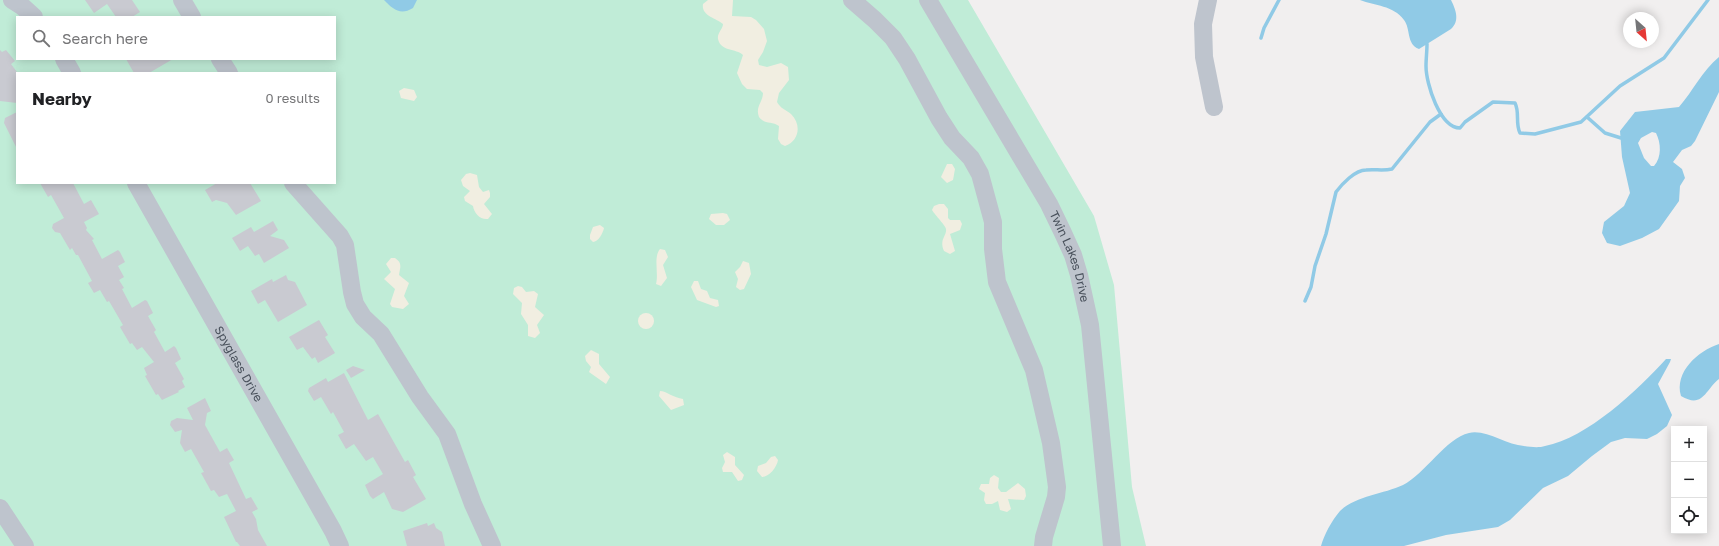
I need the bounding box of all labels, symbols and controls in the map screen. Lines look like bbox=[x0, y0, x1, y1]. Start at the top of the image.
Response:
north arrow bbox=[1623, 12, 1659, 48]
search box bbox=[16, 16, 336, 60]
icon: search bbox=[30, 27, 52, 49]
text: Search here bbox=[62, 29, 148, 47]
text: Nearby bbox=[32, 88, 92, 109]
text: 0 results bbox=[265, 90, 320, 106]
street label: Twin Lakes Drive bbox=[1046, 208, 1093, 304]
street label: Spyglass Drive bbox=[211, 323, 266, 404]
map controls bbox=[1671, 426, 1707, 534]
button: + bbox=[1671, 426, 1707, 462]
button: − bbox=[1671, 462, 1707, 498]
button: locate bbox=[1671, 498, 1707, 534]

